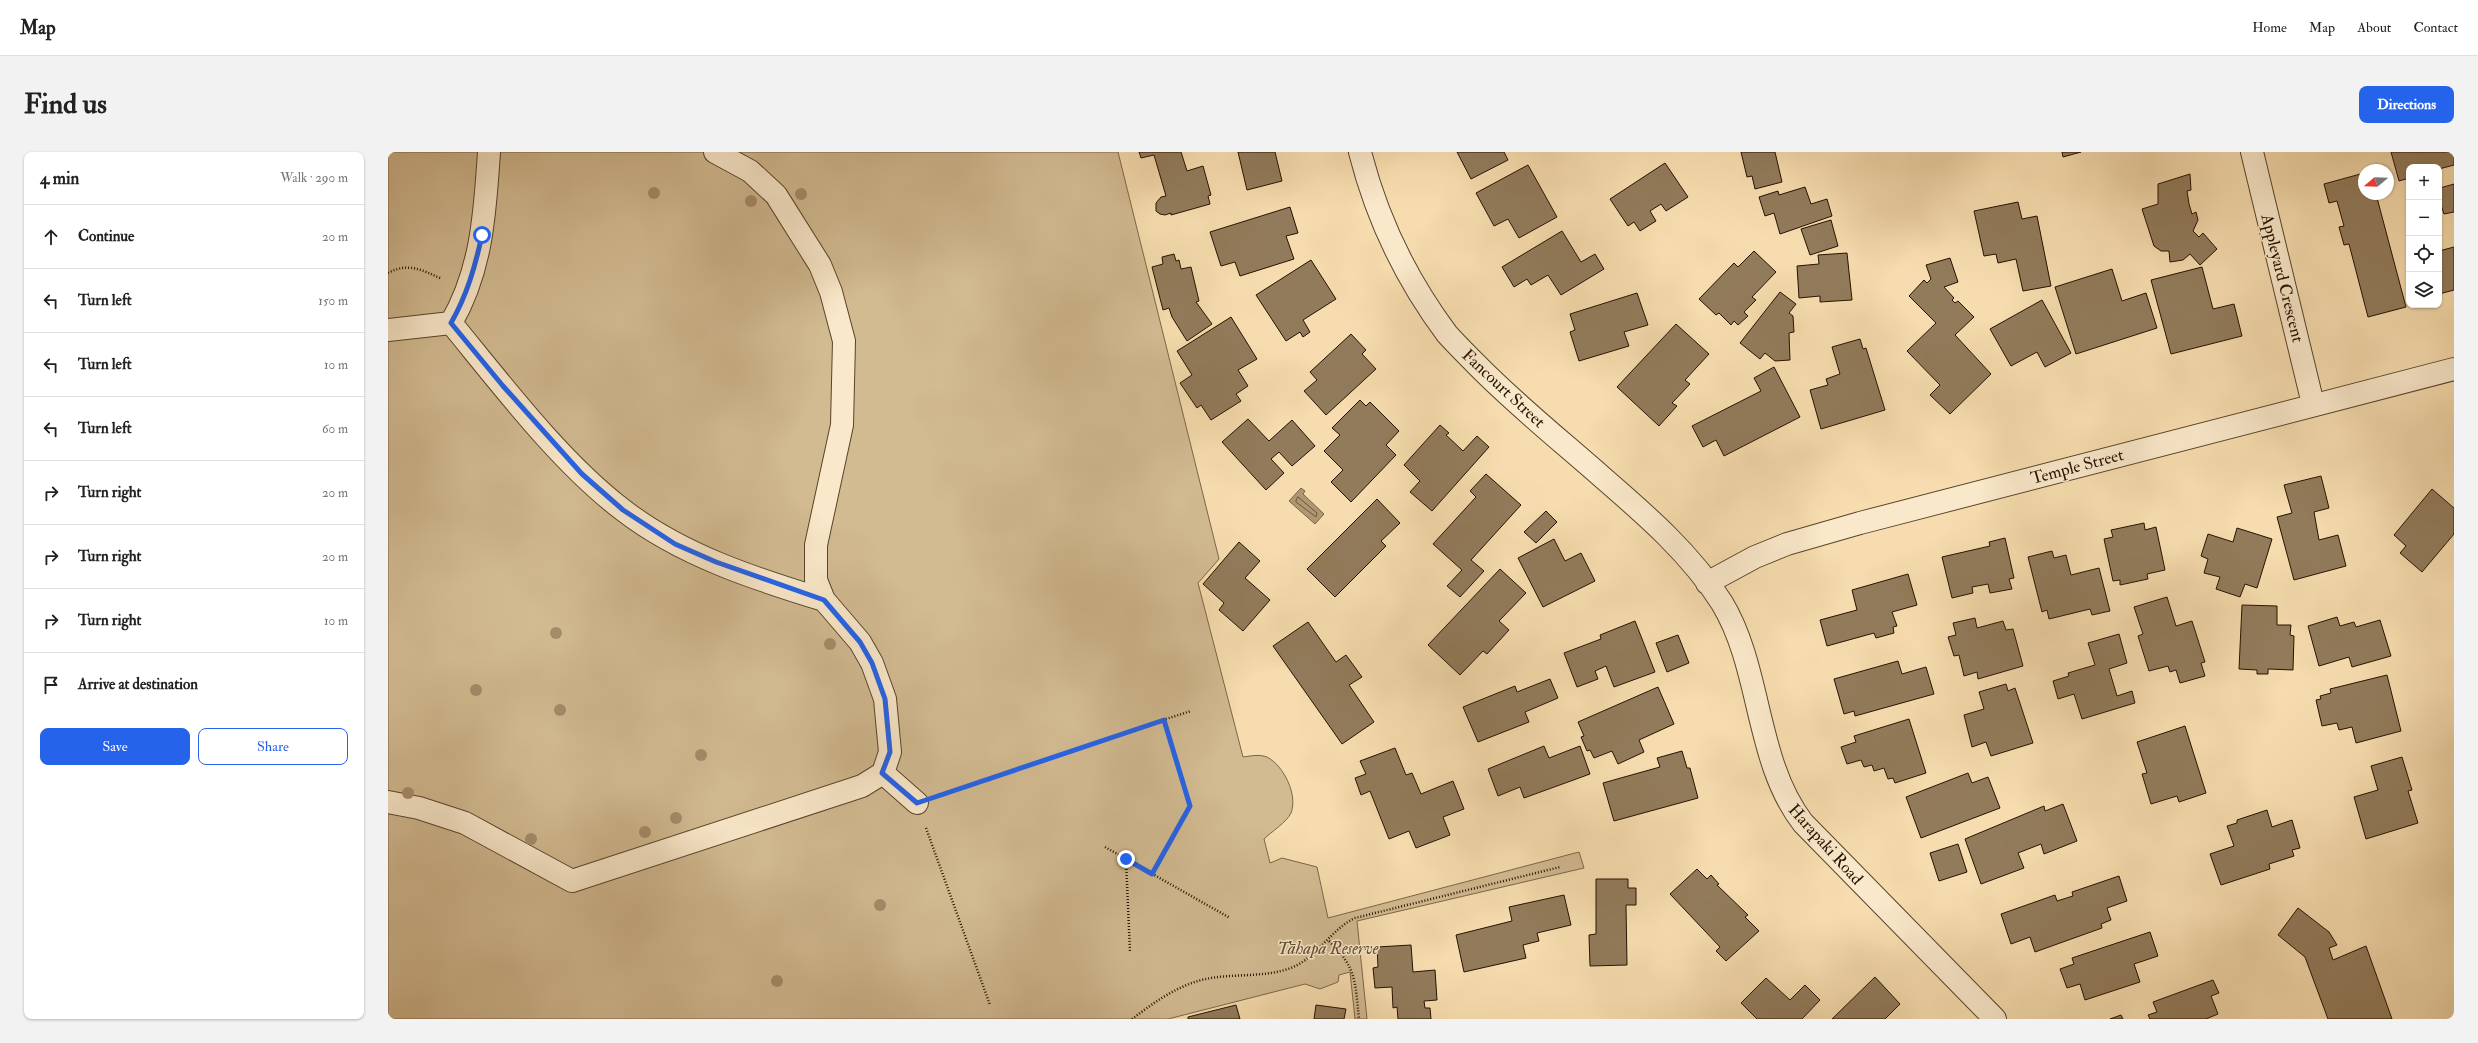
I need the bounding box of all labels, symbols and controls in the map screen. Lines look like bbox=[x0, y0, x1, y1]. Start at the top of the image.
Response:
text: Map bbox=[20, 16, 56, 40]
text: Home bbox=[2252, 19, 2287, 36]
text: Map bbox=[2309, 19, 2335, 36]
text: About bbox=[2357, 19, 2391, 36]
text: Contact bbox=[2413, 19, 2458, 36]
button: Directions bbox=[2359, 86, 2454, 123]
text: Find us bbox=[24, 87, 107, 122]
north arrow bbox=[2358, 164, 2394, 200]
map controls bbox=[2406, 164, 2442, 308]
button: + bbox=[2406, 164, 2442, 200]
text: 4 min bbox=[40, 168, 79, 189]
text: Walk · 290 m bbox=[280, 170, 348, 186]
button: − bbox=[2406, 200, 2442, 236]
street label: Appleyard Crescent bbox=[2255, 211, 2309, 345]
icon: ahead bbox=[40, 226, 62, 248]
route start bbox=[473, 226, 491, 244]
text: Continue bbox=[78, 227, 134, 246]
text: 20 m bbox=[322, 229, 348, 245]
button: locate bbox=[2406, 236, 2442, 272]
button: layers bbox=[2406, 272, 2442, 308]
icon: left bbox=[40, 290, 62, 312]
text: Turn left bbox=[78, 291, 132, 310]
text: 150 m bbox=[318, 293, 348, 309]
street label: Fancourt Street bbox=[1458, 345, 1550, 433]
icon: left bbox=[40, 354, 62, 376]
text: Turn left bbox=[78, 355, 132, 374]
text: 10 m bbox=[324, 357, 348, 373]
icon: left bbox=[40, 418, 62, 440]
text: Turn left bbox=[78, 419, 132, 438]
text: 60 m bbox=[322, 421, 348, 437]
street label: Temple Street bbox=[2028, 444, 2127, 490]
icon: right bbox=[40, 482, 62, 504]
text: Turn right bbox=[78, 483, 141, 502]
text: 20 m bbox=[322, 485, 348, 501]
icon: right bbox=[40, 546, 62, 568]
text: Turn right bbox=[78, 547, 141, 566]
text: 20 m bbox=[322, 549, 348, 565]
icon: right bbox=[40, 610, 62, 632]
text: Turn right bbox=[78, 611, 141, 630]
text: 10 m bbox=[324, 613, 348, 629]
icon: arrive bbox=[40, 674, 62, 696]
text: Arrive at destination bbox=[78, 675, 198, 694]
button: Save bbox=[40, 728, 190, 765]
button: Share bbox=[198, 728, 348, 765]
street label: Harapaki Road bbox=[1783, 800, 1868, 890]
route end bbox=[1117, 850, 1135, 868]
park label: Tāhapa Reserve bbox=[1278, 938, 1379, 959]

